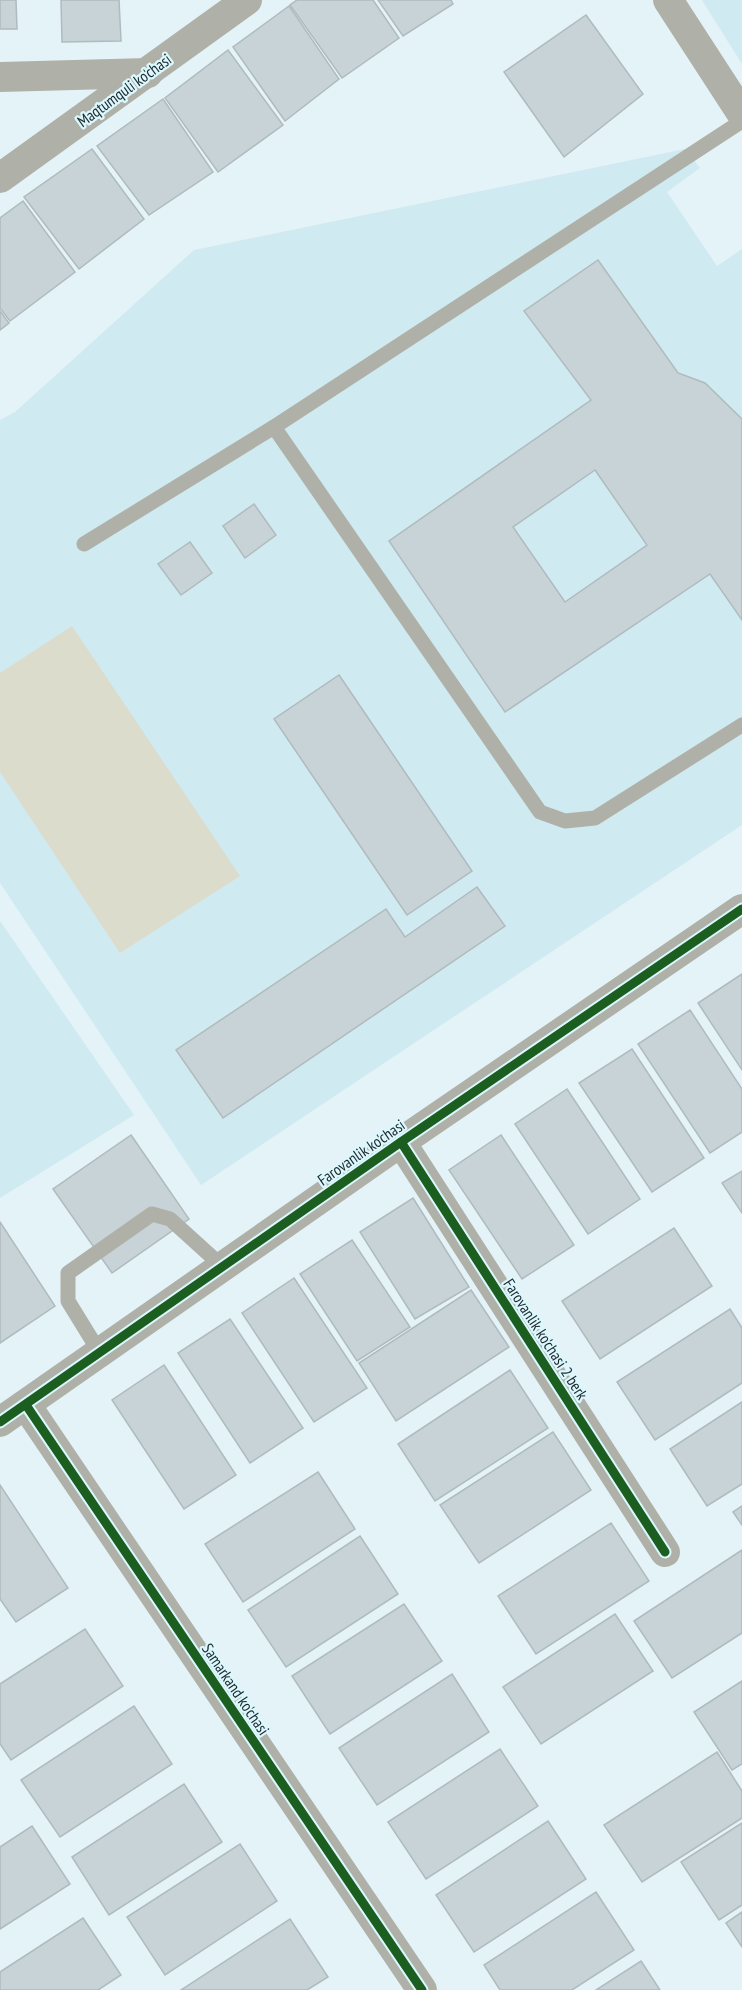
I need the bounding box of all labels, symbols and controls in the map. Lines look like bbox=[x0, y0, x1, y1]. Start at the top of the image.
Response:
street label: Maqtumquli ko'chasi bbox=[73, 49, 175, 131]
street label: Farovanlik ko'chasi bbox=[313, 1115, 409, 1189]
street label: Farovanlik ko'chasi 2 berk bbox=[499, 1275, 593, 1404]
street label: Samarkand ko'chasi bbox=[198, 1639, 274, 1739]

